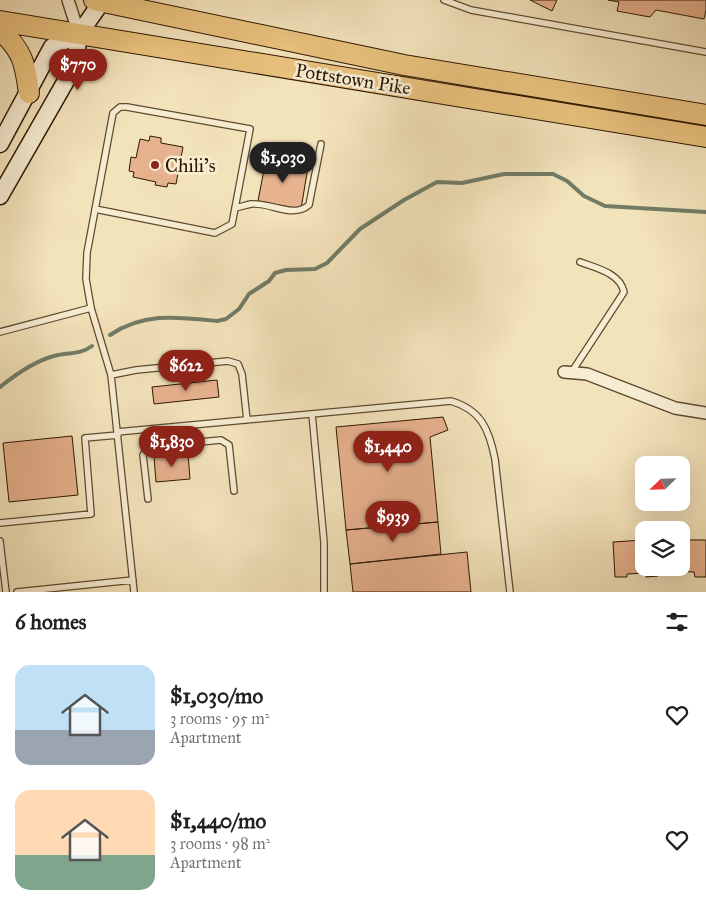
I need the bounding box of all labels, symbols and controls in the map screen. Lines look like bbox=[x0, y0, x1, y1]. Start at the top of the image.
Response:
pin: $770 bbox=[48, 48, 108, 91]
text: $770 bbox=[60, 55, 96, 74]
street label: Pottstown Pike bbox=[294, 59, 412, 99]
pin: $1,030 bbox=[242, 142, 324, 184]
text: $1,030 bbox=[260, 148, 306, 167]
place label: Chili's bbox=[165, 154, 216, 177]
marker: Chili's bbox=[149, 159, 161, 171]
pin: $622 bbox=[156, 350, 216, 392]
text: $622 bbox=[169, 356, 203, 375]
pin: $1,830 bbox=[131, 426, 213, 468]
pin: $1,440 bbox=[347, 430, 429, 473]
text: $1,830 bbox=[150, 432, 194, 451]
text: $1,440 bbox=[364, 437, 412, 456]
north arrow bbox=[635, 456, 690, 511]
map controls bbox=[635, 456, 690, 576]
pin: $939 bbox=[363, 500, 423, 543]
text: $939 bbox=[376, 507, 410, 526]
button: layers bbox=[635, 521, 690, 576]
icon: filters bbox=[663, 608, 691, 636]
text: 6 homes bbox=[15, 609, 87, 635]
text: $1,030/mo bbox=[170, 683, 263, 709]
icon: home bbox=[55, 685, 115, 745]
icon: heart bbox=[663, 701, 691, 729]
text: 3 rooms · 95 m² bbox=[170, 709, 269, 728]
text: Apartment bbox=[170, 728, 242, 747]
text: $1,440/mo bbox=[170, 808, 266, 834]
icon: home bbox=[55, 810, 115, 870]
icon: heart bbox=[663, 826, 691, 854]
text: 3 rooms · 98 m² bbox=[170, 834, 270, 853]
text: Apartment bbox=[170, 853, 242, 872]

